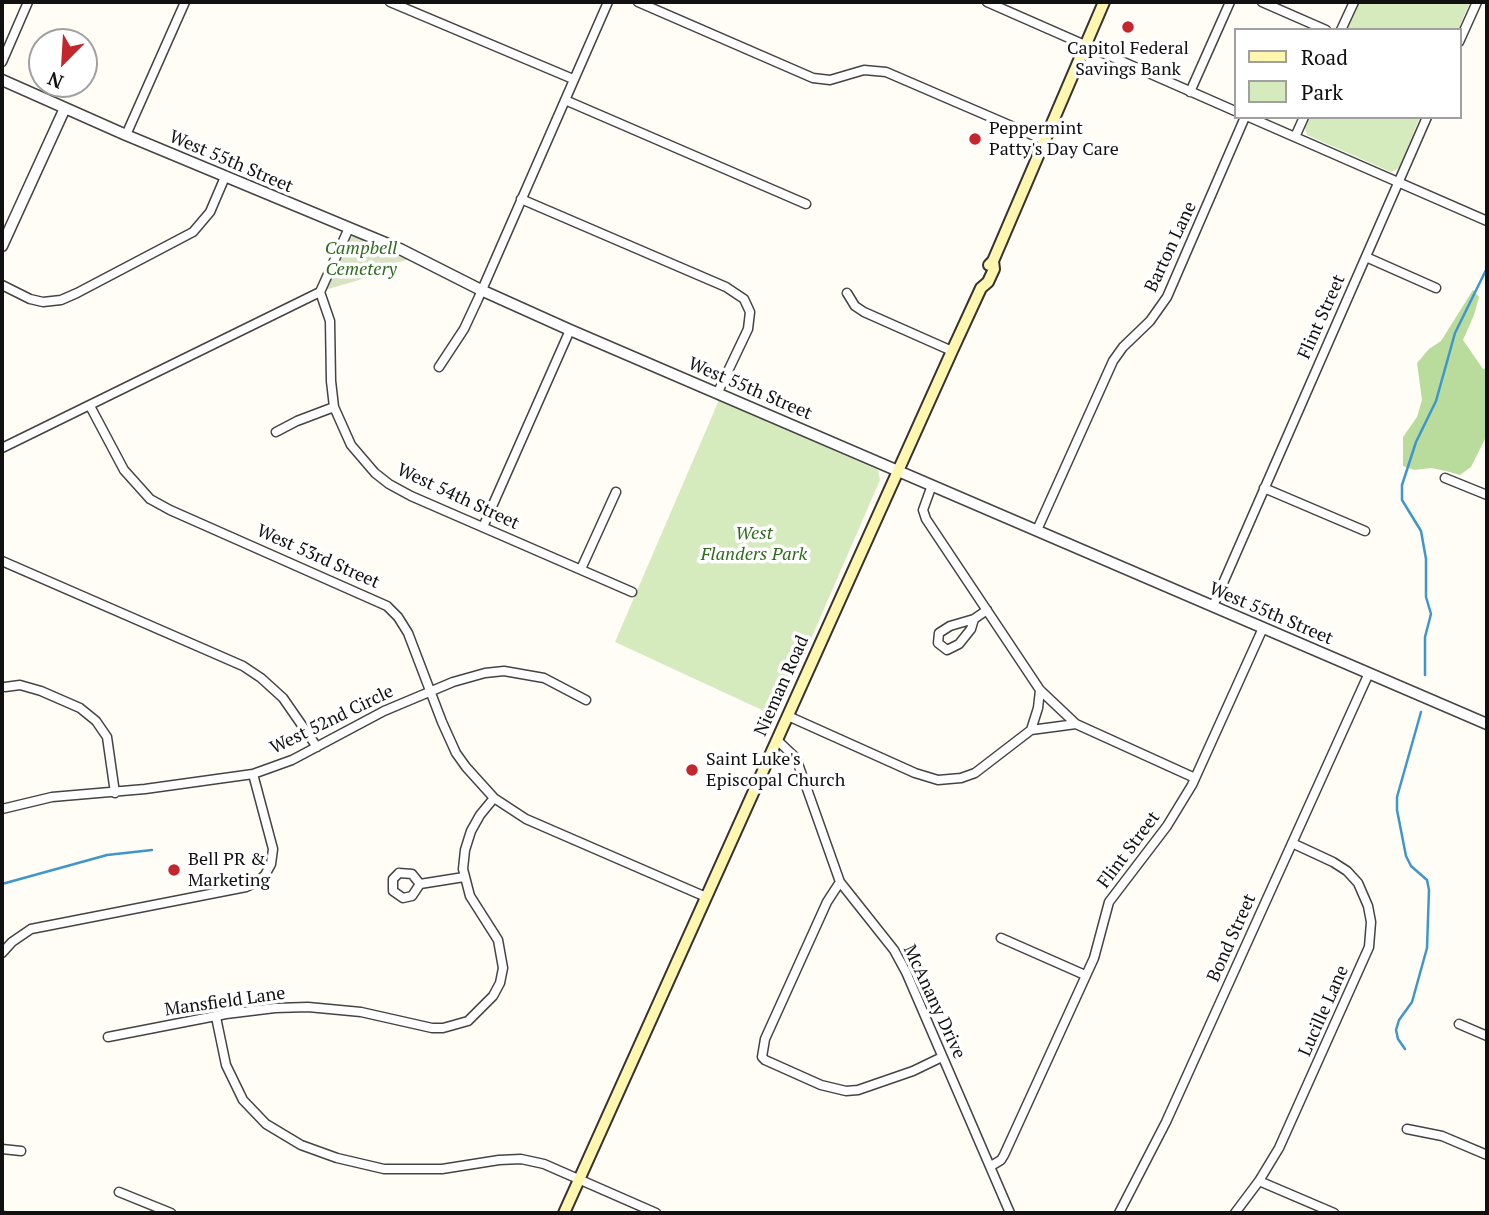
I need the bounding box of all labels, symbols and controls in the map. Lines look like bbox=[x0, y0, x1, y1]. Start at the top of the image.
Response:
marker: Capitol Federal Savings Bank bbox=[1120, 19, 1136, 35]
north arrow bbox=[28, 28, 98, 98]
legend bbox=[1234, 28, 1461, 119]
place label: Capitol Federal Savings Bank bbox=[1067, 38, 1189, 80]
text: Road bbox=[1301, 43, 1348, 71]
text: N bbox=[43, 66, 67, 95]
text: Park bbox=[1301, 78, 1343, 106]
place label: Peppermint Patty's Day Care bbox=[989, 118, 1119, 160]
street label: West 55th Street bbox=[166, 126, 296, 198]
marker: Peppermint Patty's Day Care bbox=[967, 131, 983, 147]
street label: Barton Lane bbox=[1141, 198, 1201, 296]
park label: Campbell Cemetery bbox=[325, 238, 397, 280]
street label: Flint Street bbox=[1294, 271, 1350, 363]
street label: West 55th Street bbox=[685, 353, 815, 425]
street label: West 54th Street bbox=[393, 459, 523, 535]
street label: West 53rd Street bbox=[253, 520, 383, 594]
park label: West Flanders Park bbox=[701, 523, 807, 566]
street label: West 55th Street bbox=[1206, 578, 1336, 650]
street label: Nieman Road bbox=[750, 633, 814, 739]
street label: West 52nd Circle bbox=[267, 681, 397, 759]
place label: Saint Luke's Episcopal Church bbox=[706, 749, 845, 792]
marker: Saint Luke's Episcopal Church bbox=[684, 762, 700, 778]
street label: Flint Street bbox=[1093, 807, 1165, 893]
place label: Bell PR & Marketing bbox=[188, 849, 270, 892]
marker: Bell PR & Marketing bbox=[166, 862, 182, 878]
street label: Bond Street bbox=[1203, 891, 1261, 985]
street label: McAnany Drive bbox=[898, 942, 970, 1062]
street label: Lucille Lane bbox=[1294, 962, 1354, 1060]
street label: Mansfield Lane bbox=[163, 983, 287, 1021]

